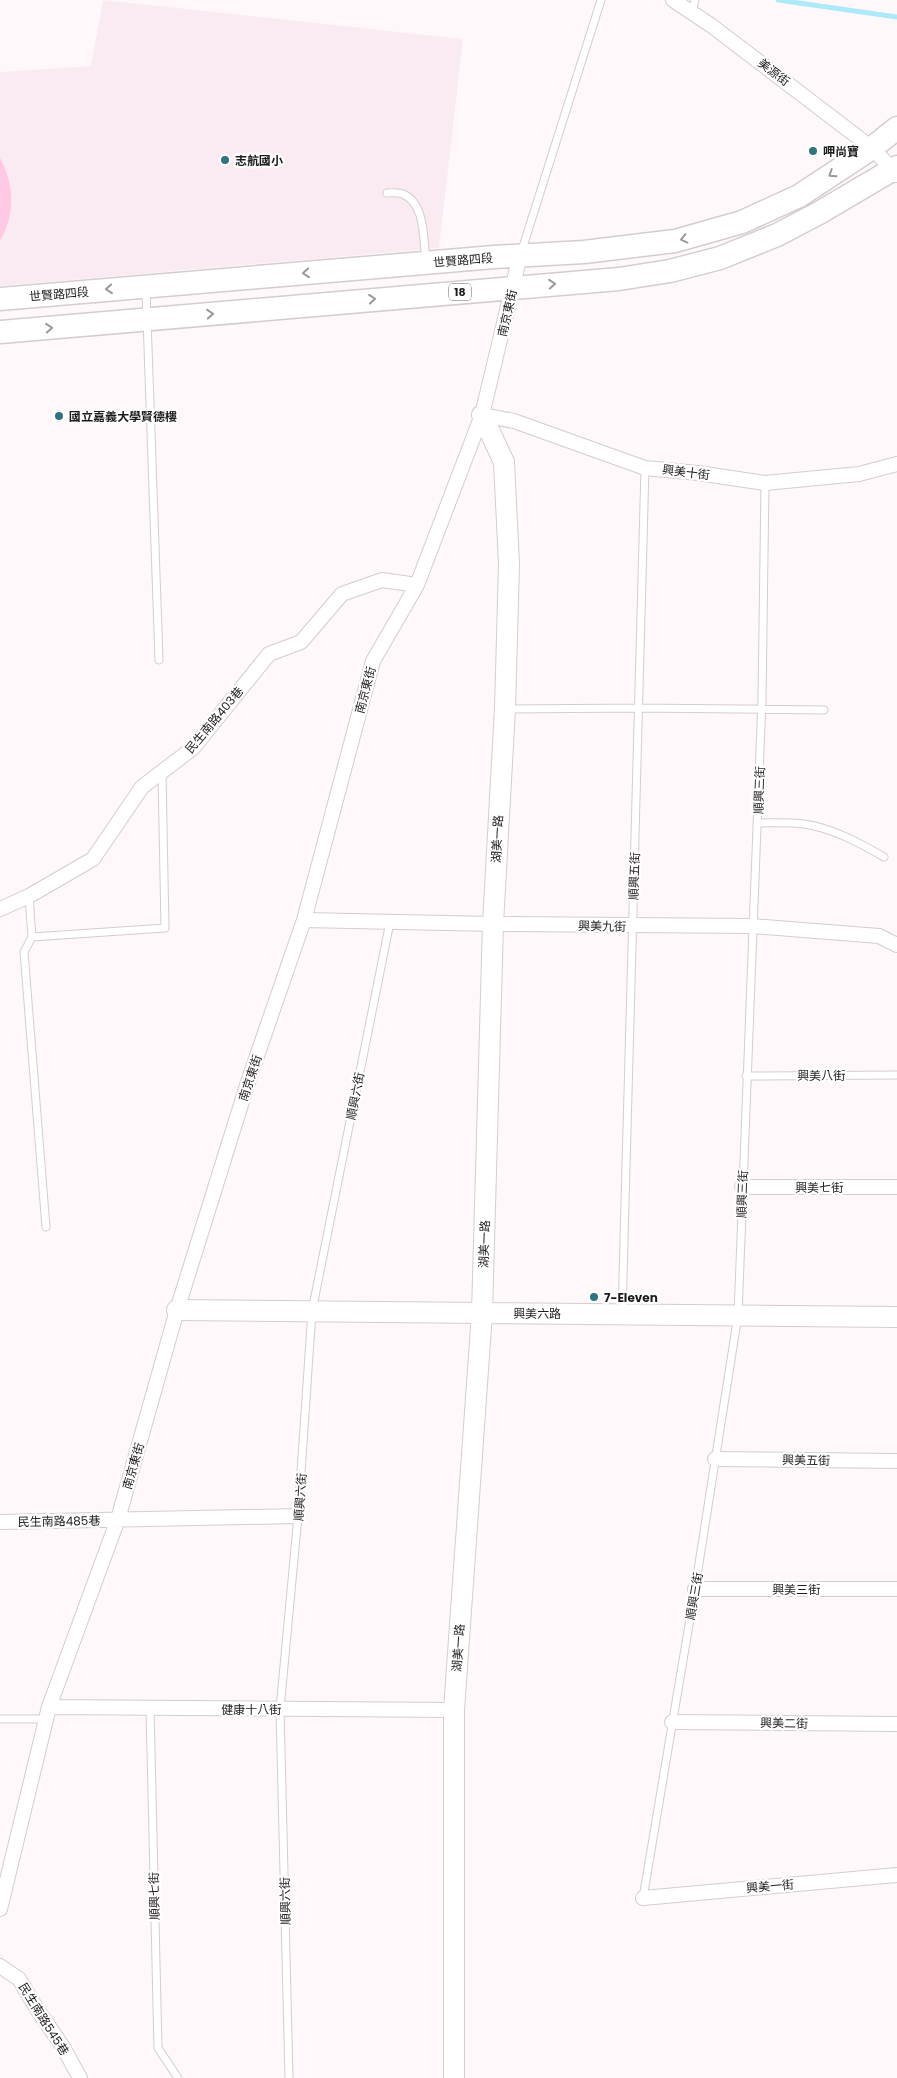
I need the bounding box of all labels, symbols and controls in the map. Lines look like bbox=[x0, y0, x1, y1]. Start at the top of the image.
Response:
street label: 美源街 bbox=[755, 54, 793, 90]
place label: 呷尚寶 bbox=[823, 143, 859, 160]
marker: 呷尚寶 bbox=[807, 145, 819, 157]
place label: 志航國小 bbox=[235, 152, 283, 169]
marker: 志航國小 bbox=[219, 154, 231, 166]
one-way arrow bbox=[828, 168, 837, 178]
one-way arrow bbox=[679, 233, 688, 244]
street label: 世賢路四段 bbox=[432, 249, 494, 271]
one-way arrow bbox=[302, 267, 310, 278]
one-way arrow bbox=[548, 279, 556, 290]
street label: 世賢路四段 bbox=[28, 283, 90, 305]
one-way arrow bbox=[105, 284, 113, 295]
road number: 18 bbox=[449, 284, 471, 300]
street label: 南京東街 bbox=[493, 288, 521, 338]
one-way arrow bbox=[369, 294, 377, 305]
one-way arrow bbox=[207, 308, 215, 319]
one-way arrow bbox=[45, 322, 53, 333]
place label: 國立嘉義大學賢德樓 bbox=[69, 408, 177, 425]
marker: 國立嘉義大學賢德樓 bbox=[53, 410, 65, 422]
street label: 興美十街 bbox=[661, 461, 711, 483]
street label: 南京東街 bbox=[351, 665, 379, 715]
street label: 民生南路403巷 bbox=[181, 683, 247, 757]
street label: 順興三街 bbox=[750, 766, 768, 814]
street label: 湖美一路 bbox=[487, 815, 507, 863]
street label: 順興五街 bbox=[625, 852, 643, 900]
street label: 興美九街 bbox=[578, 917, 626, 935]
street label: 南京東街 bbox=[234, 1053, 266, 1103]
street label: 興美八街 bbox=[797, 1067, 845, 1084]
street label: 順興六街 bbox=[342, 1071, 368, 1121]
street label: 順興三街 bbox=[733, 1170, 751, 1218]
street label: 興美七街 bbox=[795, 1179, 843, 1196]
street label: 湖美一路 bbox=[475, 1220, 493, 1268]
place label: 7-Eleven bbox=[604, 1289, 658, 1306]
marker: 7-Eleven bbox=[588, 1291, 600, 1303]
street label: 興美六路 bbox=[513, 1305, 561, 1322]
street label: 南京東街 bbox=[118, 1441, 148, 1491]
street label: 興美五街 bbox=[782, 1451, 830, 1469]
street label: 順興六街 bbox=[290, 1472, 310, 1522]
street label: 民生南路485巷 bbox=[18, 1512, 100, 1530]
street label: 順興三街 bbox=[681, 1571, 707, 1621]
street label: 興美三街 bbox=[772, 1581, 820, 1598]
street label: 湖美一路 bbox=[448, 1623, 468, 1673]
street label: 健康十八街 bbox=[221, 1701, 281, 1718]
street label: 興美二街 bbox=[760, 1714, 808, 1732]
street label: 順興七街 bbox=[145, 1872, 163, 1920]
street label: 興美一街 bbox=[745, 1875, 795, 1897]
street label: 順興六街 bbox=[276, 1877, 294, 1925]
street label: 民生南路545巷 bbox=[15, 1979, 73, 2059]

